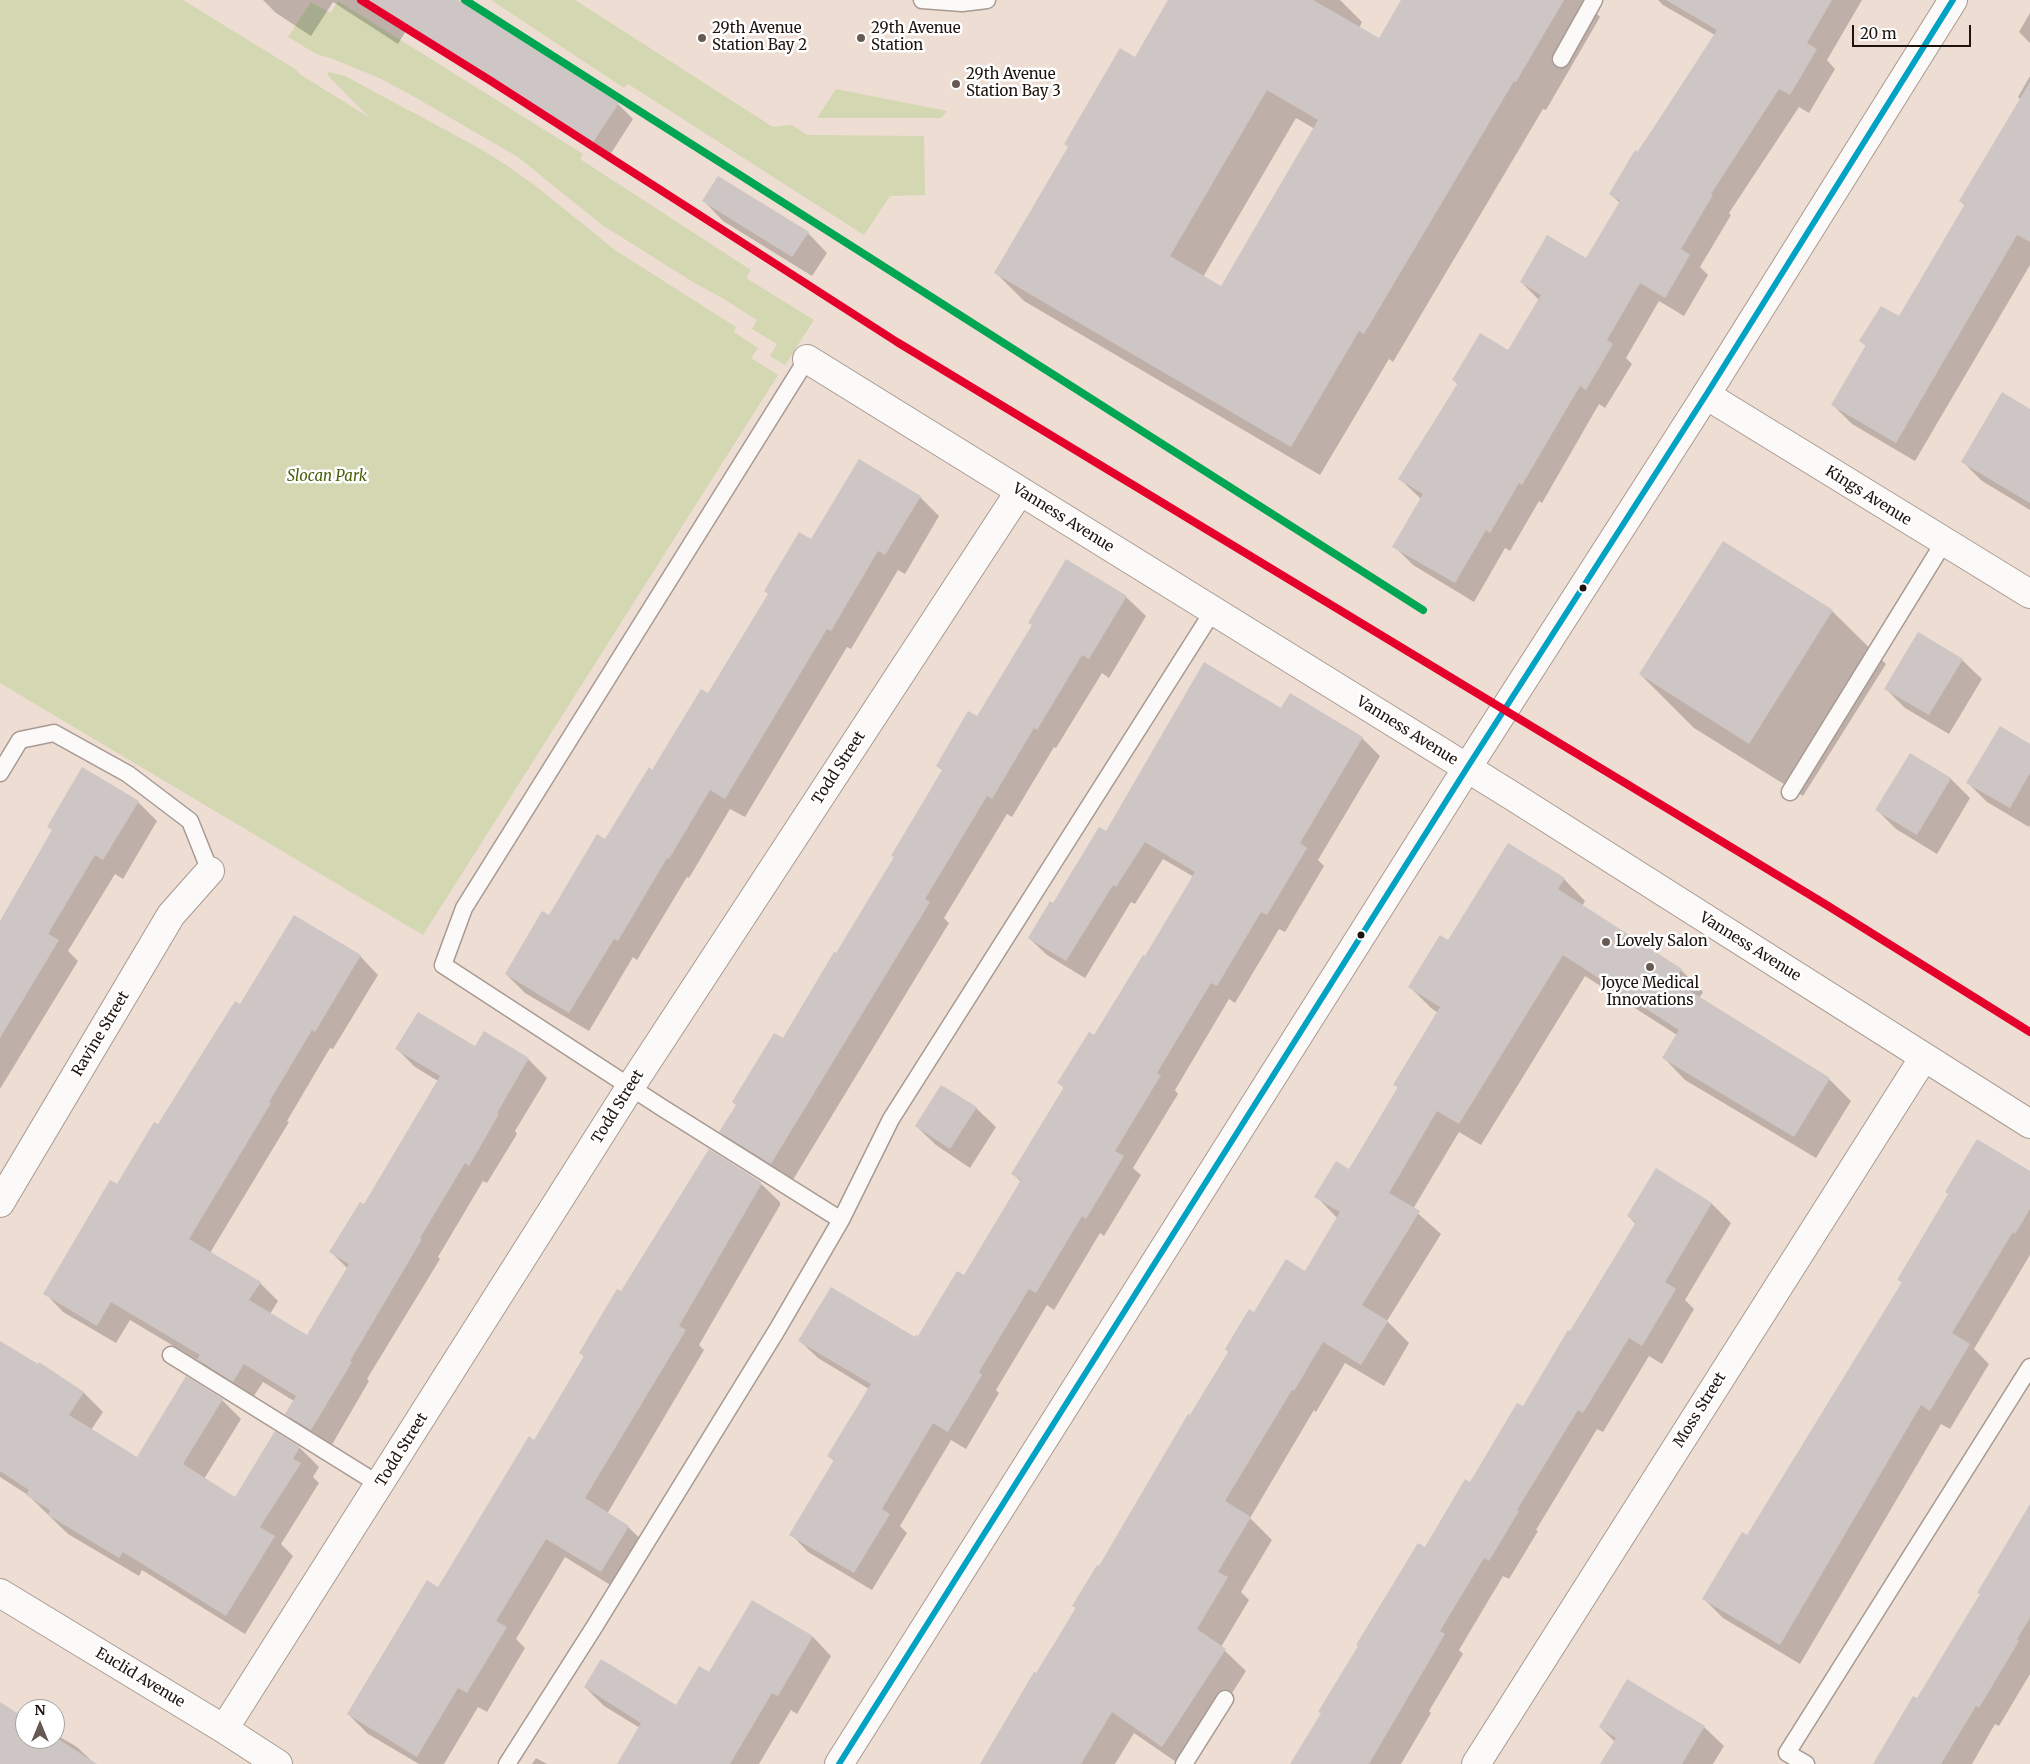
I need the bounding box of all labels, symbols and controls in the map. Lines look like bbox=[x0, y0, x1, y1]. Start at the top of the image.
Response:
scale bar bbox=[1855, 15, 1974, 47]
place label: 29th Avenue Station Bay 2 bbox=[712, 20, 807, 55]
place label: 29th Avenue Station bbox=[871, 20, 961, 55]
text: 20 m bbox=[1860, 24, 1897, 43]
marker: 29th Avenue Station Bay 2 bbox=[696, 32, 708, 44]
marker: 29th Avenue Station bbox=[855, 32, 867, 44]
place label: 29th Avenue Station Bay 3 bbox=[966, 66, 1061, 101]
marker: 29th Avenue Station Bay 3 bbox=[950, 78, 962, 90]
street label: Kings Avenue bbox=[1822, 462, 1914, 530]
park label: Slocan Park bbox=[287, 468, 367, 486]
street label: Vanness Avenue bbox=[1009, 480, 1117, 556]
unlabelled marker bbox=[1578, 583, 1588, 593]
street label: Vanness Avenue bbox=[1353, 693, 1461, 769]
street label: Todd Street bbox=[809, 728, 869, 808]
street label: Vanness Avenue bbox=[1696, 909, 1804, 985]
unlabelled marker bbox=[1356, 930, 1366, 940]
place label: Lovely Salon bbox=[1616, 933, 1708, 951]
marker: Lovely Salon bbox=[1600, 936, 1612, 948]
marker: Joyce Medical Innovations bbox=[1644, 961, 1656, 973]
place label: Joyce Medical Innovations bbox=[1601, 975, 1699, 1010]
street label: Ravine Street bbox=[69, 988, 133, 1080]
street label: Todd Street bbox=[588, 1067, 648, 1147]
street label: Moss Street bbox=[1670, 1369, 1730, 1451]
street label: Todd Street bbox=[372, 1410, 432, 1490]
street label: Euclid Avenue bbox=[92, 1644, 188, 1712]
north arrow bbox=[15, 1699, 65, 1749]
text: N bbox=[34, 1701, 46, 1719]

